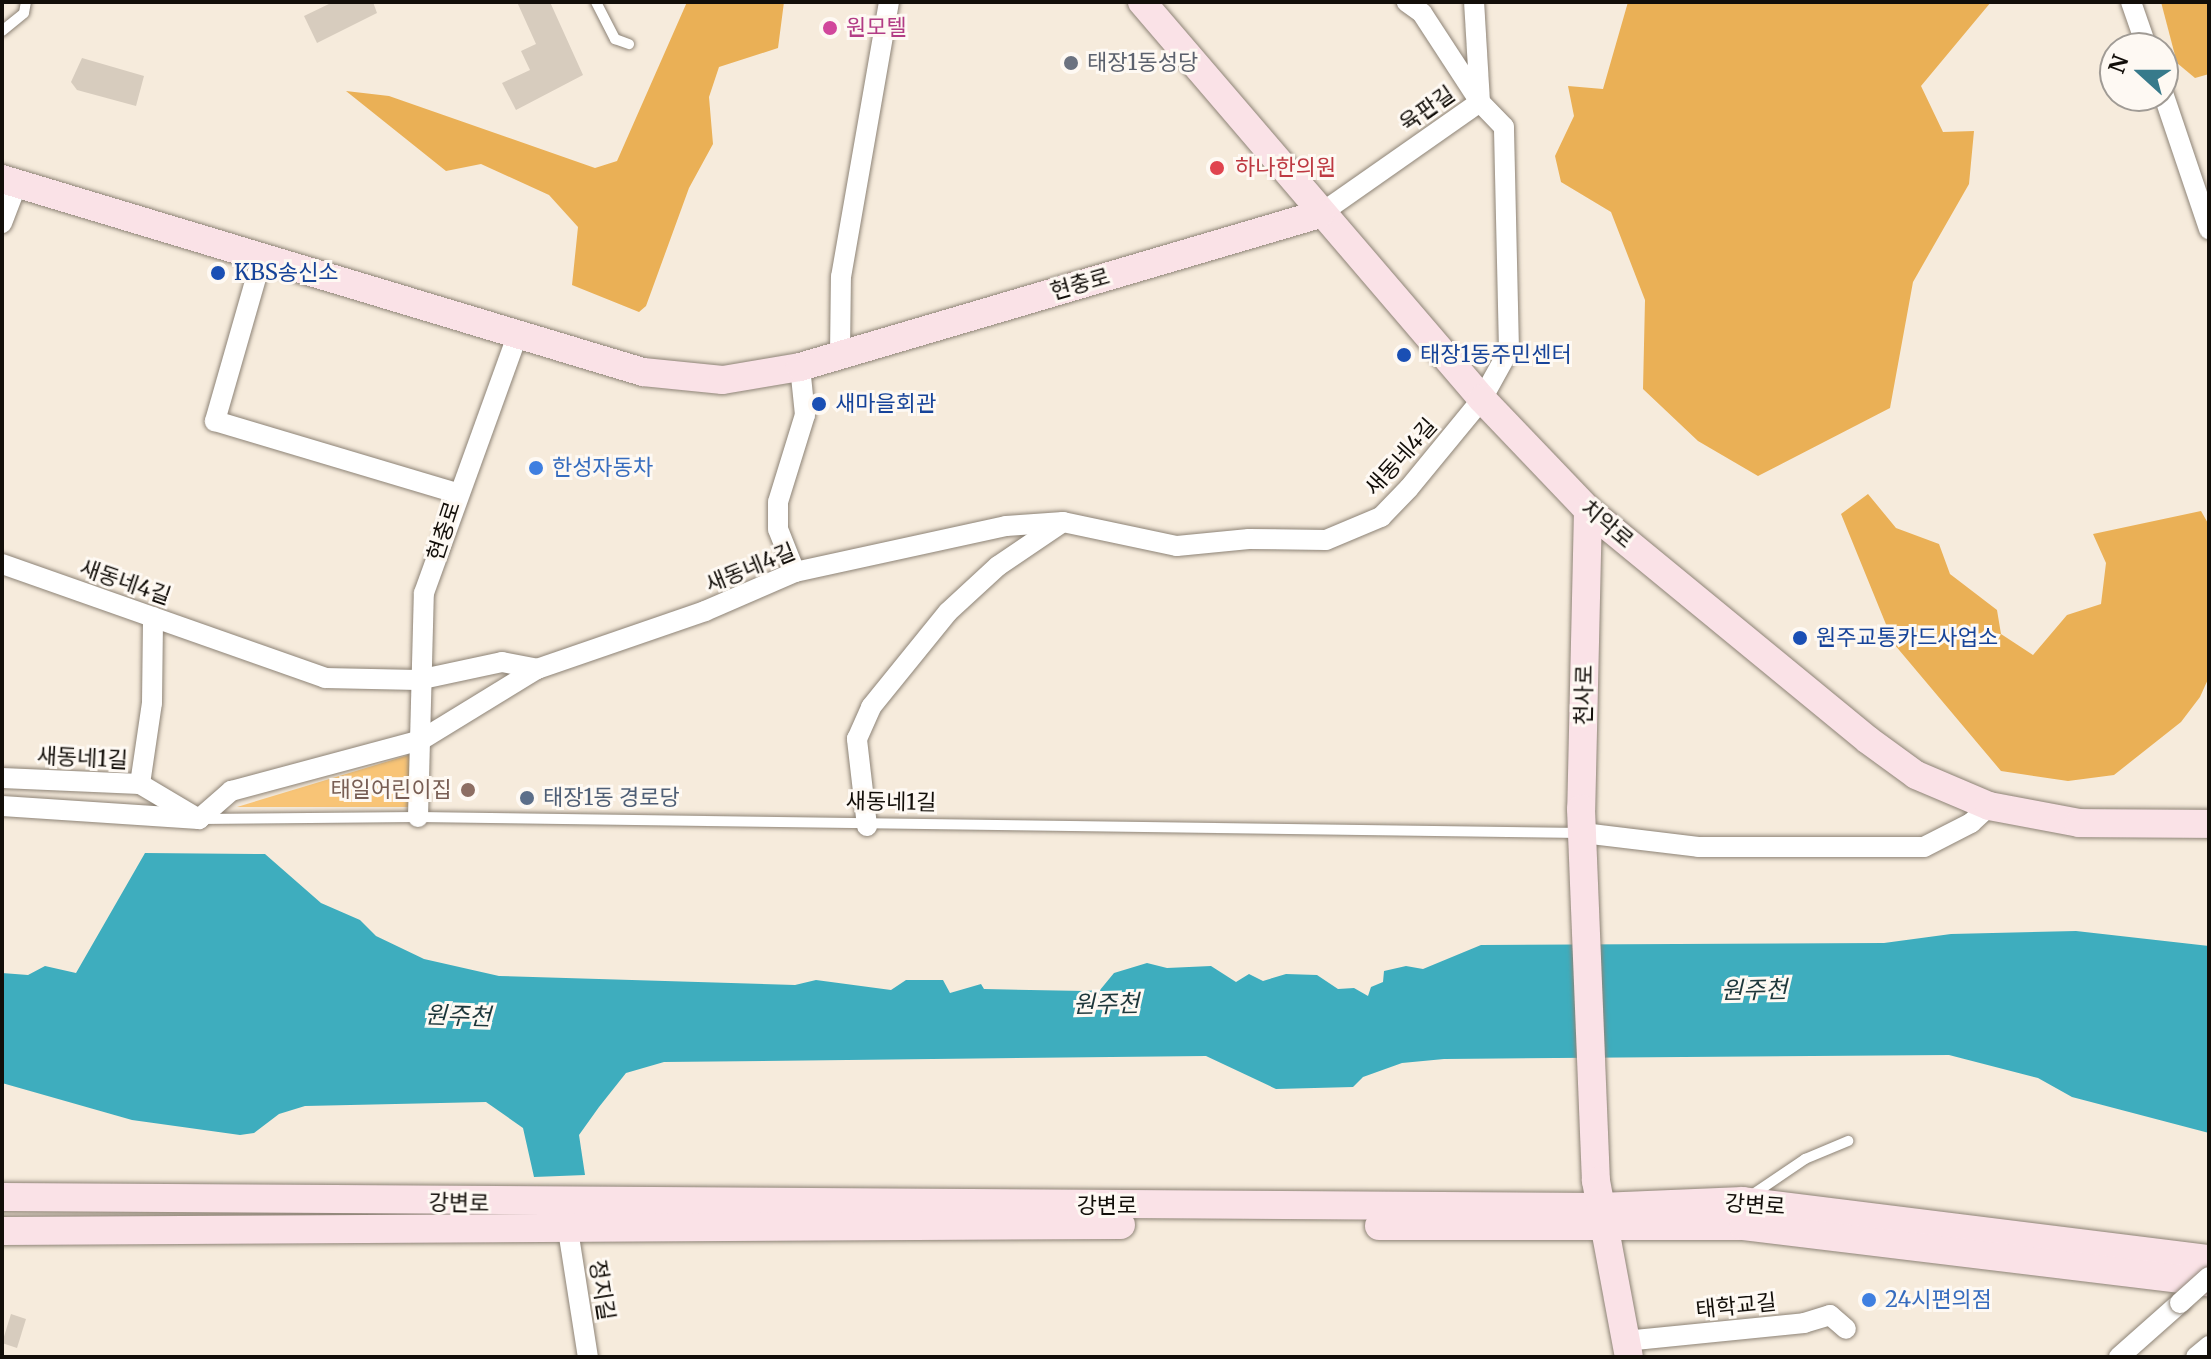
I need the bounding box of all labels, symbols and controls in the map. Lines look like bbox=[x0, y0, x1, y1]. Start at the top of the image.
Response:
place label: 원모텔 bbox=[846, 15, 907, 41]
marker: 원모텔 bbox=[821, 19, 839, 37]
north arrow bbox=[2099, 32, 2179, 112]
place label: 태장1동성당 bbox=[1087, 50, 1198, 76]
text: N bbox=[2102, 51, 2135, 77]
marker: 태장1동성당 bbox=[1062, 54, 1080, 72]
street label: 육판길 bbox=[1395, 81, 1459, 137]
place label: 하나한의원 bbox=[1235, 155, 1336, 181]
marker: 하나한의원 bbox=[1206, 157, 1228, 179]
place label: KBS송신소 bbox=[234, 260, 339, 286]
street label: 현충로 bbox=[1047, 263, 1113, 305]
marker: KBS송신소 bbox=[209, 264, 227, 282]
place label: 태장1동주민센터 bbox=[1420, 342, 1572, 368]
marker: 태장1동주민센터 bbox=[1395, 346, 1413, 364]
place label: 새마을회관 bbox=[835, 391, 936, 417]
marker: 새마을회관 bbox=[810, 395, 828, 413]
street label: 새동네4길 bbox=[1360, 413, 1442, 501]
place label: 한성자동차 bbox=[552, 455, 653, 481]
marker: 한성자동차 bbox=[527, 459, 545, 477]
street label: 치악로 bbox=[1575, 494, 1639, 554]
street label: 현충로 bbox=[422, 498, 466, 564]
street label: 새동네4길 bbox=[701, 538, 799, 598]
street label: 새동네4길 bbox=[76, 554, 174, 610]
place label: 원주교통카드사업소 bbox=[1816, 625, 1998, 651]
marker: 원주교통카드사업소 bbox=[1791, 629, 1809, 647]
street label: 천사로 bbox=[1570, 664, 1598, 726]
street label: 새동네1길 bbox=[36, 742, 128, 774]
place label: 태일어린이집 bbox=[331, 777, 452, 803]
marker: 태일어린이집 bbox=[459, 781, 477, 799]
place label: 태장1동 경로당 bbox=[543, 785, 680, 811]
street label: 새동네1길 bbox=[845, 788, 937, 816]
marker: 태장1동 경로당 bbox=[518, 789, 536, 807]
water label: 원주천 bbox=[1721, 975, 1787, 1005]
water label: 원주천 bbox=[1073, 989, 1139, 1019]
water label: 원주천 bbox=[424, 1000, 492, 1032]
street label: 강변로 bbox=[428, 1189, 490, 1217]
street label: 강변로 bbox=[1724, 1190, 1786, 1220]
street label: 강변로 bbox=[1077, 1193, 1137, 1219]
street label: 정지길 bbox=[584, 1258, 620, 1322]
place label: 24시편의점 bbox=[1885, 1287, 1992, 1313]
street label: 태학교길 bbox=[1694, 1289, 1778, 1323]
marker: 24시편의점 bbox=[1860, 1291, 1878, 1309]

